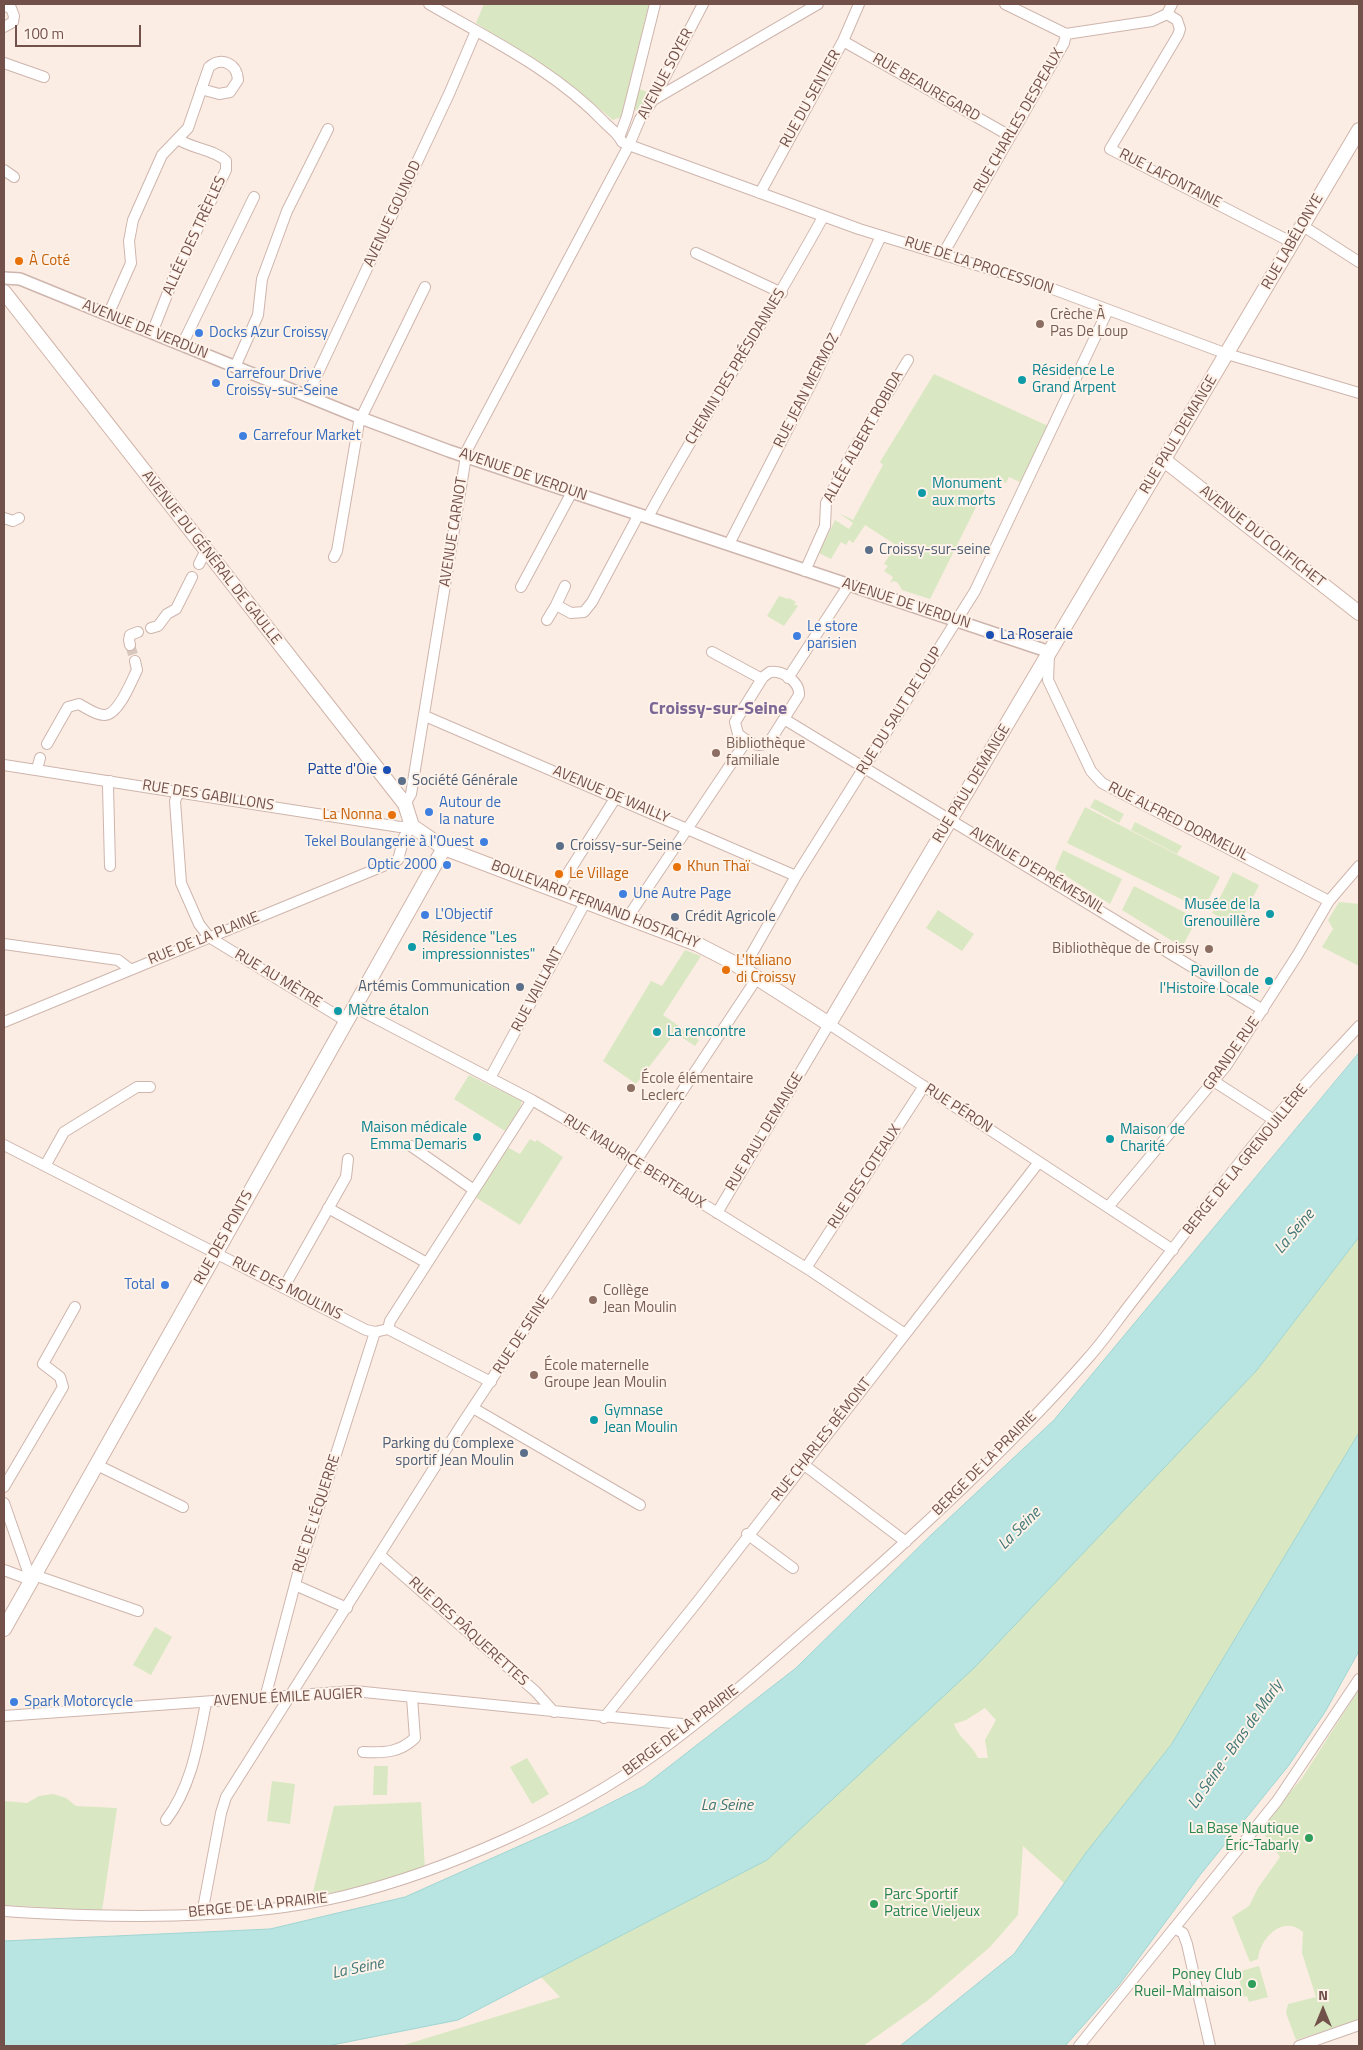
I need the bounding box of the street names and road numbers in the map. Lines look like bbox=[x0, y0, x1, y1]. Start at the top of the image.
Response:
street label: AVENUE SOYER bbox=[635, 26, 697, 122]
street label: RUE CHARLES DESPEAUX bbox=[970, 46, 1068, 196]
street label: RUE DU SENTIER bbox=[777, 47, 845, 151]
street label: RUE BEAUREGARD bbox=[869, 50, 983, 126]
street label: RUE LAFONTAINE bbox=[1116, 145, 1224, 213]
street label: AVENUE GOUNOD bbox=[360, 158, 426, 270]
street label: ALLÉE DES TRÈFLES bbox=[159, 174, 231, 298]
street label: RUE LABÉLONYE bbox=[1258, 191, 1328, 293]
street label: RUE DE LA PROCESSION bbox=[902, 233, 1056, 299]
street label: CHEMIN DES PRÉSIDANNES bbox=[682, 286, 790, 448]
street label: AVENUE DE VERDUN bbox=[80, 297, 210, 363]
street label: RUE JEAN MERMOZ bbox=[770, 331, 844, 451]
street label: ALLÉE ALBERT ROBIDA bbox=[820, 368, 908, 506]
street label: RUE PAUL DEMANGE bbox=[1136, 372, 1222, 498]
street label: AVENUE DE VERDUN bbox=[457, 445, 589, 505]
street label: AVENUE DU GÉNÉRAL DE GAULLE bbox=[137, 467, 285, 649]
street label: AVENUE CARNOT bbox=[436, 476, 472, 588]
street label: AVENUE DU COLIFICHET bbox=[1196, 482, 1328, 592]
street label: AVENUE DE VERDUN bbox=[840, 575, 972, 633]
street label: RUE DU SAUT DE LOUP bbox=[853, 644, 947, 778]
street label: RUE PAUL DEMANGE bbox=[929, 721, 1015, 847]
street label: AVENUE DE WAILLY bbox=[550, 762, 672, 828]
street label: RUE DES GABILLONS bbox=[141, 777, 275, 815]
street label: RUE ALFRED DORMEUIL bbox=[1105, 779, 1251, 865]
street label: AVENUE D'EPRÉMESNIL bbox=[966, 824, 1108, 918]
street label: BOULEVARD FERNAND HOSTACHY bbox=[488, 857, 702, 953]
street label: RUE DE LA PLAINE bbox=[146, 908, 262, 970]
street label: RUE VAILLANT bbox=[508, 945, 568, 1035]
street label: RUE AU MÈTRE bbox=[231, 946, 325, 1012]
street label: GRANDE RUE bbox=[1200, 1014, 1264, 1094]
street label: RUE PAUL DEMANGE bbox=[722, 1069, 808, 1195]
street label: RUE PÉRON bbox=[921, 1080, 995, 1138]
street label: BERGE DE LA GRENOUILLÈRE bbox=[1180, 1081, 1312, 1239]
street label: RUE MAURICE BERTEAUX bbox=[560, 1111, 708, 1213]
street label: RUE DES COTEAUX bbox=[825, 1122, 905, 1232]
street label: RUE DES PONTS bbox=[191, 1188, 257, 1288]
street label: RUE DES MOULINS bbox=[229, 1253, 345, 1325]
street label: RUE DE SEINE bbox=[490, 1292, 554, 1378]
street label: RUE CHARLES BÉMONT bbox=[768, 1375, 876, 1505]
street label: BERGE DE LA PRAIRIE bbox=[929, 1408, 1041, 1520]
street label: RUE DE L'ÉQUERRE bbox=[289, 1452, 345, 1576]
street label: RUE DES PÂQUERETTES bbox=[405, 1574, 531, 1690]
street label: BERGE DE LA PRAIRIE bbox=[620, 1682, 742, 1780]
street label: AVENUE ÉMILE AUGIER bbox=[213, 1685, 363, 1711]
street label: BERGE DE LA PRAIRIE bbox=[187, 1890, 329, 1922]

